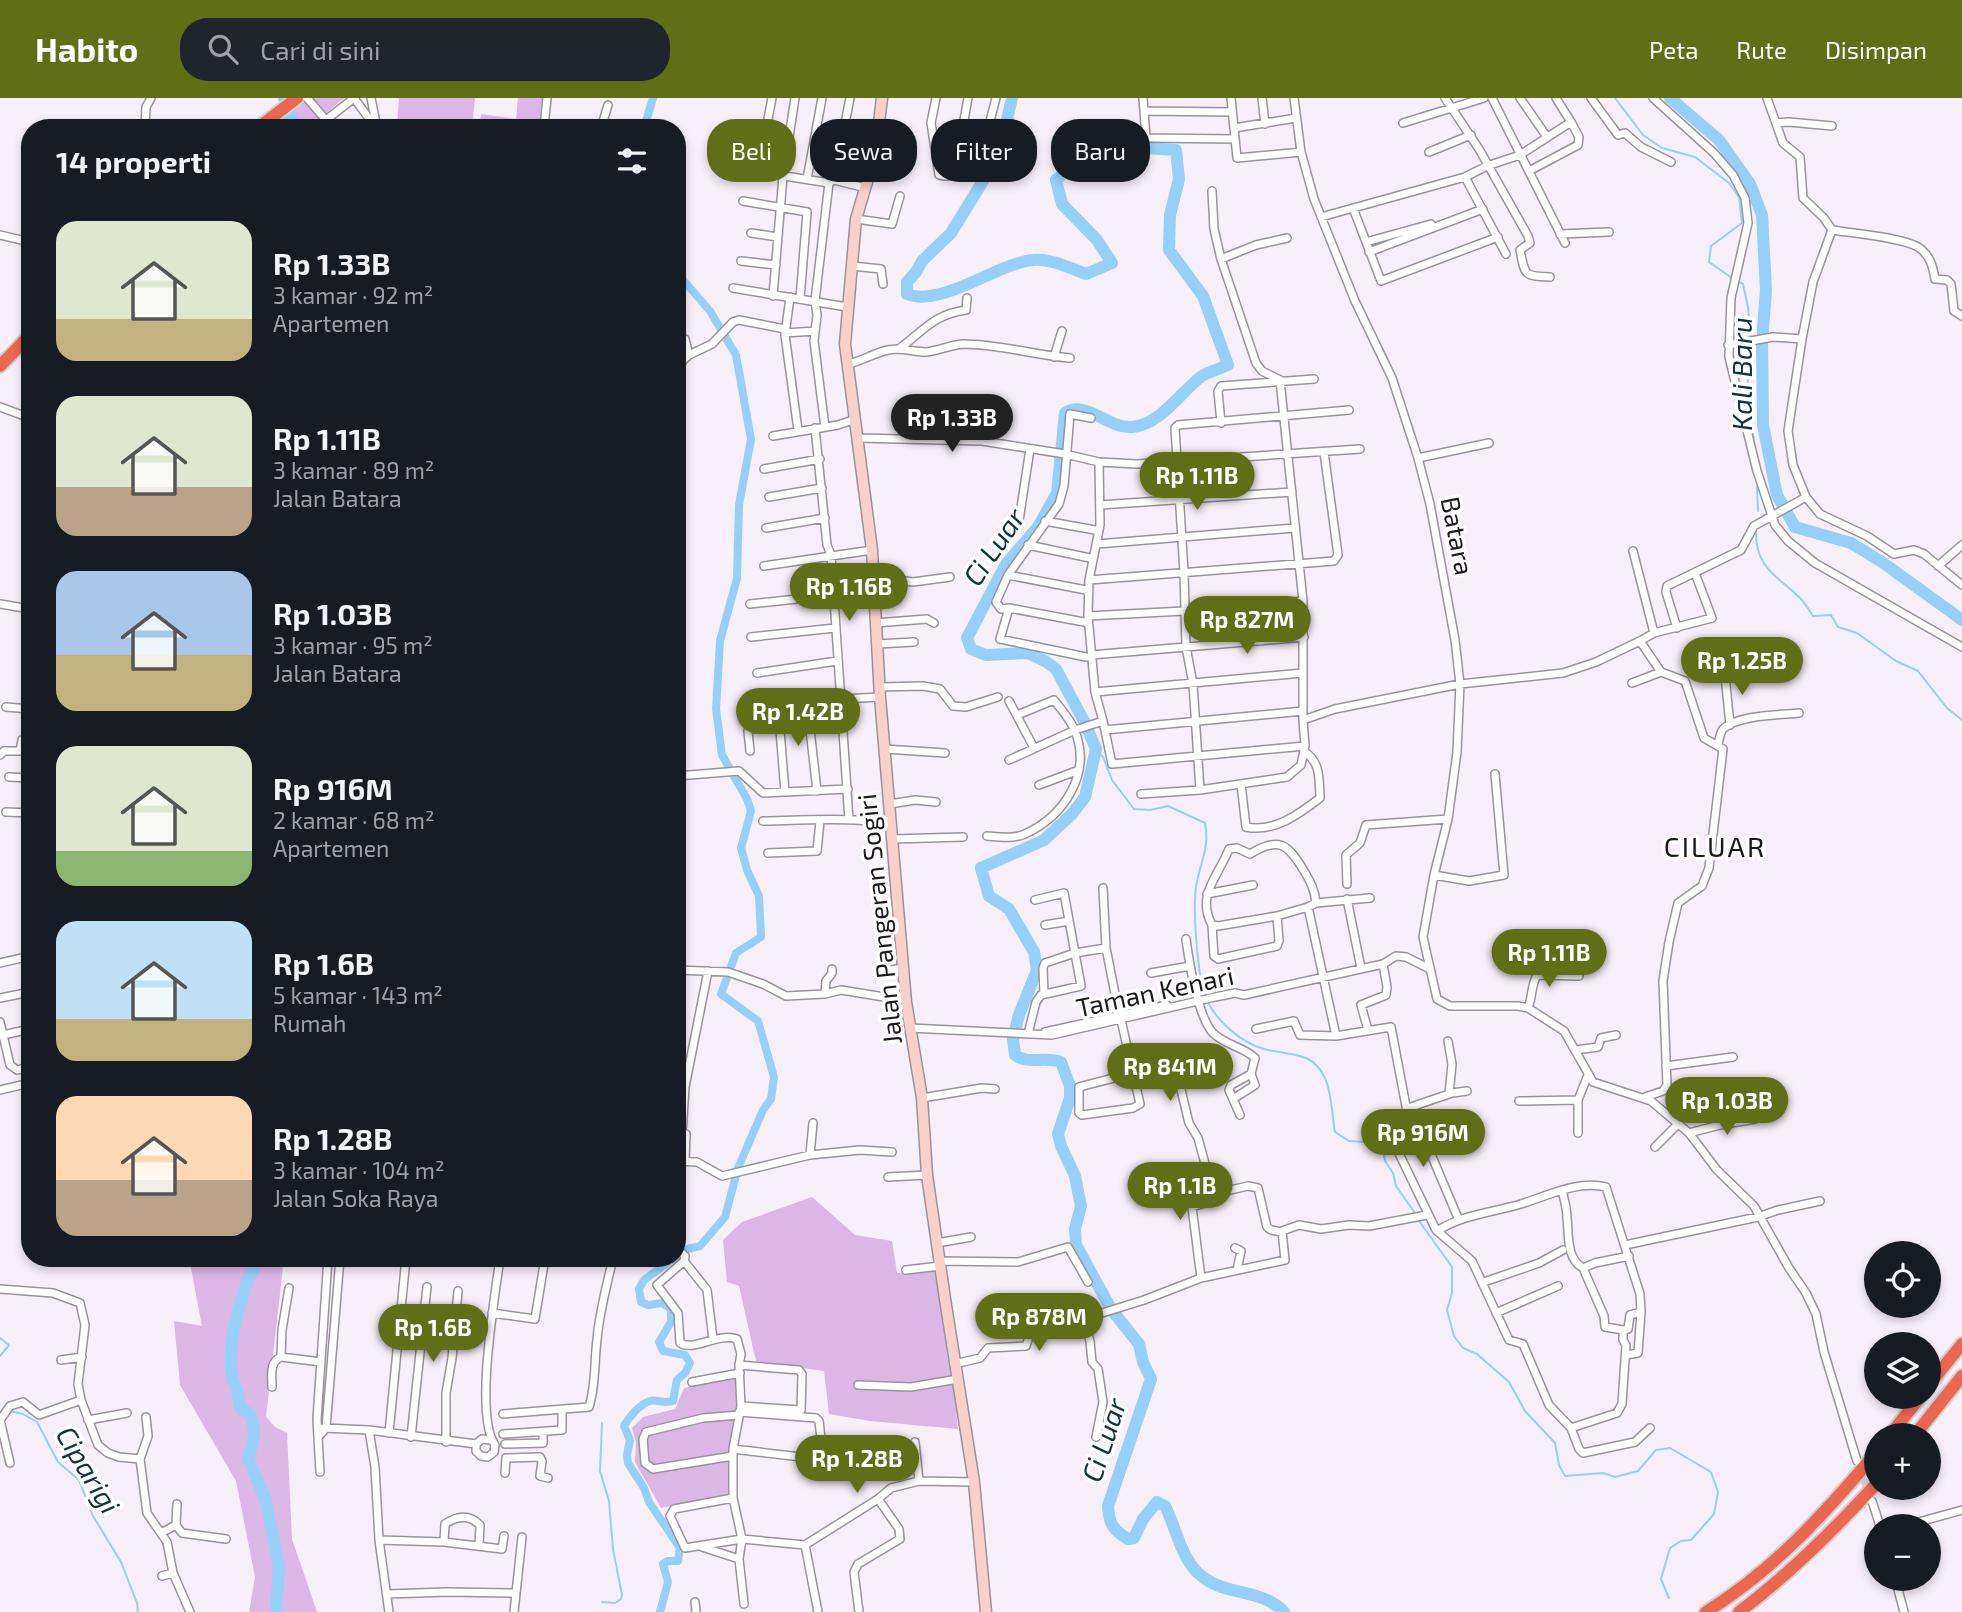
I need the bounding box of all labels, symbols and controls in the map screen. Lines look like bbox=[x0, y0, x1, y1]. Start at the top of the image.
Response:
search box bbox=[180, 18, 670, 81]
text: Habito bbox=[35, 29, 138, 69]
icon: search bbox=[204, 30, 242, 68]
text: Cari di sini bbox=[260, 34, 380, 65]
text: Peta bbox=[1649, 35, 1698, 64]
text: Rute bbox=[1736, 35, 1787, 64]
text: Disimpan bbox=[1825, 35, 1927, 64]
chip: Beli bbox=[707, 119, 796, 182]
chip: Sewa bbox=[810, 119, 917, 182]
chip: Filter bbox=[931, 119, 1037, 182]
chip: Baru bbox=[1051, 119, 1150, 182]
icon: filters bbox=[613, 142, 651, 180]
text: 14 properti bbox=[56, 143, 211, 179]
text: Rp 1.33B bbox=[273, 245, 390, 281]
icon: home bbox=[112, 249, 196, 333]
text: 3 kamar · 92 m² bbox=[273, 281, 433, 309]
text: Apartemen bbox=[273, 309, 389, 337]
water label: Kali Baru bbox=[1724, 317, 1758, 431]
pin: Rp 1.33B bbox=[880, 394, 1024, 454]
text: Rp 1.33B bbox=[907, 403, 997, 431]
text: Rp 1.11B bbox=[273, 420, 381, 456]
icon: home bbox=[112, 424, 196, 508]
pin: Rp 1.11B bbox=[1125, 452, 1269, 512]
text: 3 kamar · 89 m² bbox=[273, 456, 434, 484]
text: Rp 1.11B bbox=[1156, 461, 1238, 489]
text: Jalan Batara bbox=[273, 484, 402, 512]
street label: Batara bbox=[1436, 494, 1481, 578]
water label: Ci Luar bbox=[955, 500, 1032, 592]
pin: Rp 1.16B bbox=[777, 564, 921, 623]
text: Rp 1.16B bbox=[806, 572, 892, 600]
text: Rp 1.03B bbox=[273, 595, 392, 631]
pin: Rp 827M bbox=[1182, 596, 1312, 656]
icon: home bbox=[112, 599, 196, 683]
text: Rp 827M bbox=[1200, 605, 1294, 633]
text: 3 kamar · 95 m² bbox=[273, 631, 433, 659]
pin: Rp 1.25B bbox=[1670, 638, 1814, 697]
text: Rp 1.25B bbox=[1697, 646, 1787, 674]
text: Jalan Batara bbox=[273, 659, 402, 687]
pin: Rp 1.42B bbox=[726, 688, 870, 748]
text: Rp 1.42B bbox=[752, 697, 844, 725]
text: Rp 916M bbox=[273, 770, 393, 806]
icon: home bbox=[112, 774, 196, 858]
street label: Jalan Pangeran Sogiri bbox=[850, 792, 907, 1046]
text: 2 kamar · 68 m² bbox=[273, 806, 435, 834]
district label: CILUAR bbox=[1664, 829, 1766, 863]
text: Apartemen bbox=[273, 834, 389, 862]
pin: Rp 1.11B bbox=[1477, 930, 1621, 989]
text: Rp 1.11B bbox=[1508, 938, 1590, 966]
text: Rp 1.6B bbox=[273, 945, 374, 981]
icon: home bbox=[112, 949, 196, 1033]
street label: Taman Kenari bbox=[1073, 959, 1236, 1022]
text: 5 kamar · 143 m² bbox=[273, 981, 443, 1009]
text: Rumah bbox=[273, 1009, 346, 1037]
pin: Rp 841M bbox=[1105, 1044, 1235, 1103]
text: Rp 841M bbox=[1123, 1052, 1217, 1080]
pin: Rp 1.03B bbox=[1655, 1077, 1799, 1137]
text: Rp 1.03B bbox=[1681, 1086, 1773, 1114]
pin: Rp 916M bbox=[1358, 1110, 1488, 1169]
text: Rp 916M bbox=[1377, 1118, 1469, 1146]
text: Rp 1.28B bbox=[273, 1120, 393, 1156]
icon: home bbox=[112, 1124, 196, 1208]
text: 3 kamar · 104 m² bbox=[273, 1156, 444, 1184]
pin: Rp 1.1B bbox=[1115, 1162, 1245, 1222]
text: Rp 1.1B bbox=[1144, 1171, 1216, 1199]
text: Jalan Soka Raya bbox=[273, 1184, 438, 1212]
map controls bbox=[1864, 1241, 1941, 1591]
button: locate bbox=[1864, 1241, 1941, 1318]
pin: Rp 878M bbox=[974, 1294, 1104, 1353]
text: Rp 878M bbox=[991, 1302, 1087, 1330]
pin: Rp 1.6B bbox=[368, 1304, 498, 1364]
text: Rp 1.6B bbox=[394, 1313, 472, 1341]
button: layers bbox=[1864, 1332, 1941, 1409]
water label: Ci Luar bbox=[1074, 1393, 1133, 1486]
water label: Ciparigi bbox=[50, 1420, 128, 1519]
button: + bbox=[1864, 1423, 1941, 1500]
pin: Rp 1.28B bbox=[785, 1436, 929, 1495]
text: Rp 1.28B bbox=[811, 1444, 903, 1472]
button: − bbox=[1864, 1514, 1941, 1591]

